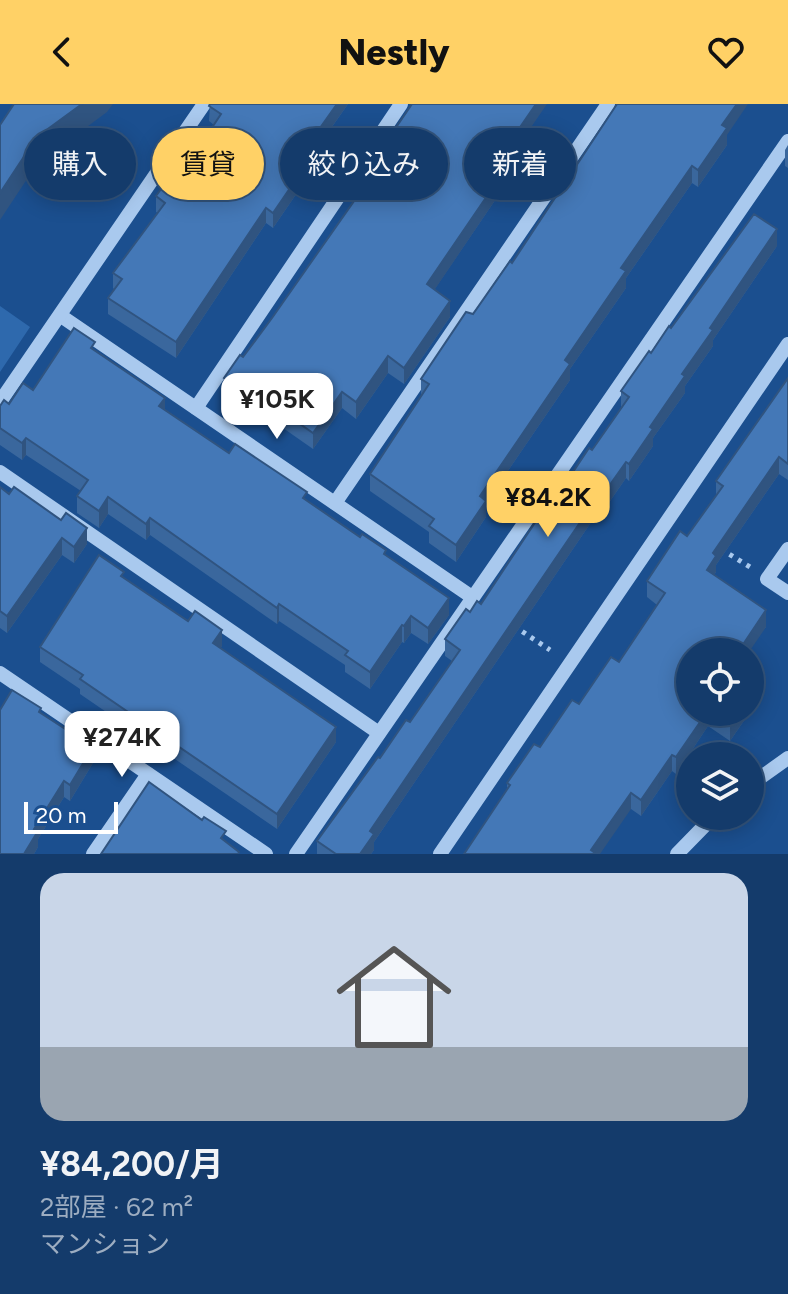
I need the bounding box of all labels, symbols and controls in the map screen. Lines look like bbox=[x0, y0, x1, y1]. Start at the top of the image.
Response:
icon: back bbox=[40, 30, 84, 74]
icon: heart bbox=[704, 30, 748, 74]
text: Nestly bbox=[339, 31, 450, 74]
chip: 購入 bbox=[24, 128, 136, 200]
chip: 賃貸 bbox=[152, 128, 264, 200]
chip: 絞り込み bbox=[280, 128, 448, 200]
chip: 新着 bbox=[464, 128, 576, 200]
pin: ¥105K bbox=[221, 373, 333, 441]
text: ¥105K bbox=[239, 383, 315, 415]
pin: ¥84.2K bbox=[483, 471, 613, 539]
text: ¥84.2K bbox=[505, 481, 591, 513]
map controls bbox=[676, 638, 764, 830]
button: locate bbox=[676, 638, 764, 726]
pin: ¥274K bbox=[66, 711, 178, 779]
text: ¥274K bbox=[83, 721, 161, 753]
button: layers bbox=[676, 742, 764, 830]
scale bar bbox=[24, 798, 118, 834]
text: 20 m bbox=[36, 802, 87, 829]
icon: home bbox=[322, 925, 466, 1069]
text: ¥84,200/月 bbox=[40, 1144, 224, 1185]
text: 2部屋 · 62 m² bbox=[40, 1191, 193, 1223]
text: マンション bbox=[40, 1228, 170, 1260]

